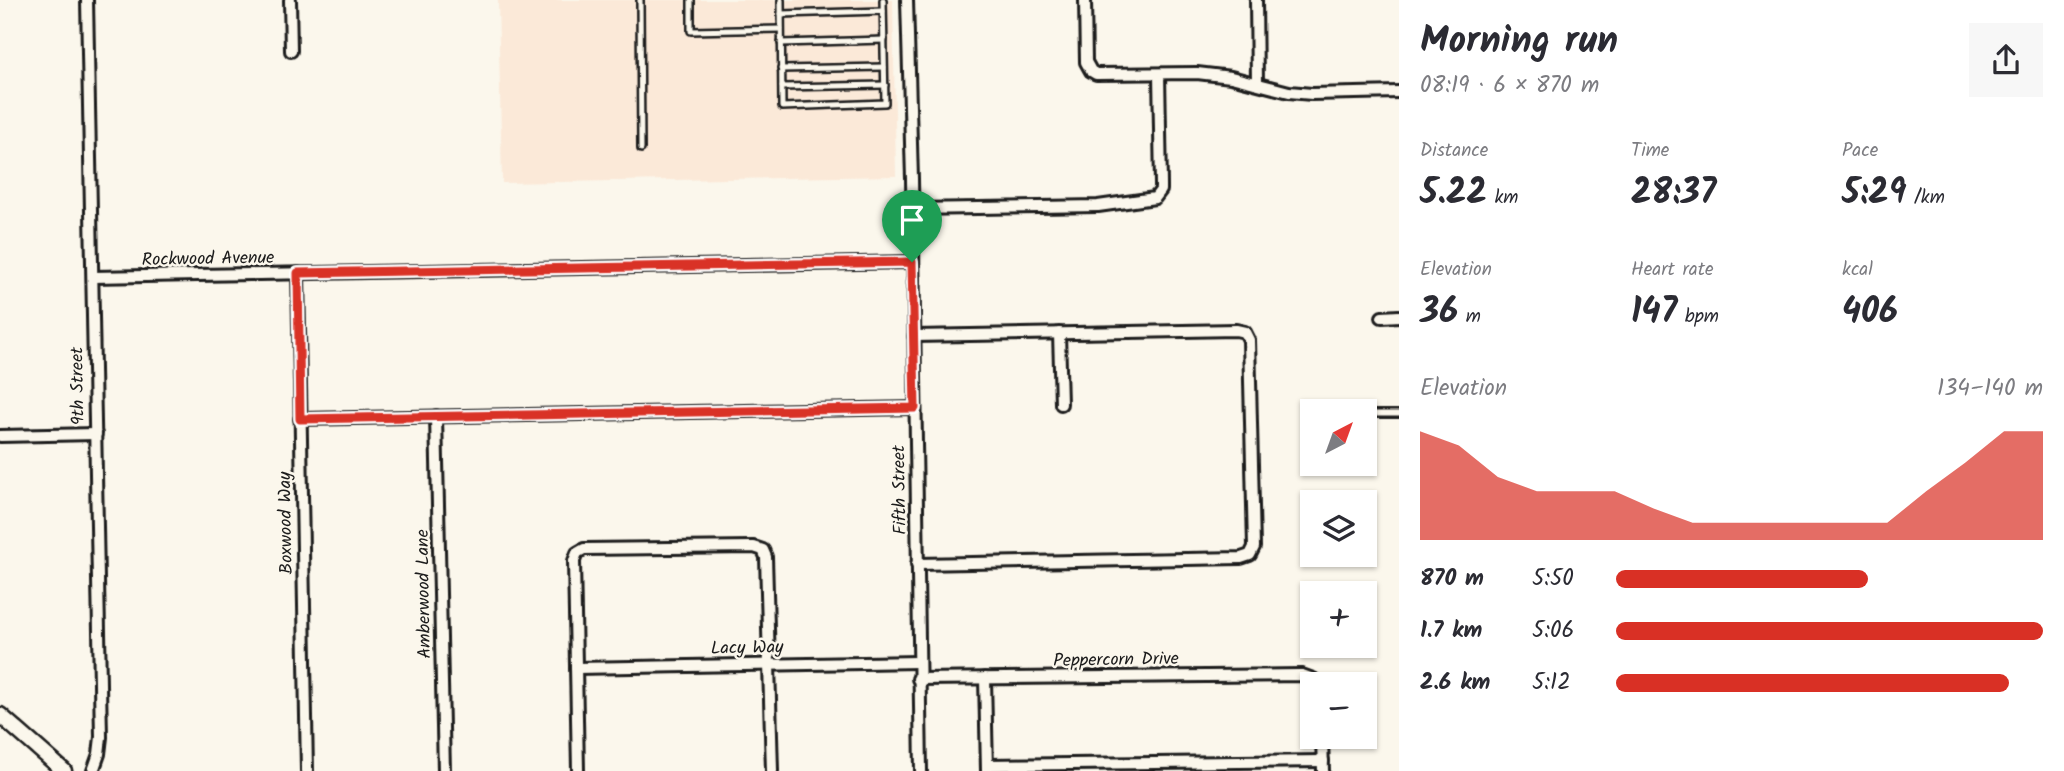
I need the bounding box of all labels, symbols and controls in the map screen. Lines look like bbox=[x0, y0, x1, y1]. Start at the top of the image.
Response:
text: Morning run bbox=[1420, 12, 1618, 72]
button: share bbox=[1969, 23, 2043, 97]
text: 08:19 · 6 × 870 m bbox=[1420, 68, 1599, 104]
text: Distance bbox=[1420, 136, 1488, 166]
text: Time bbox=[1631, 136, 1669, 166]
text: Pace bbox=[1842, 136, 1878, 166]
text: 5.22 bbox=[1420, 166, 1487, 222]
text: 28:37 bbox=[1631, 166, 1716, 222]
text: 5:29 bbox=[1842, 166, 1906, 222]
text: km bbox=[1487, 183, 1518, 213]
text: /km bbox=[1906, 183, 1945, 213]
pin bbox=[882, 190, 942, 262]
icon: arrive bbox=[893, 201, 931, 239]
street label: Rockwood Avenue bbox=[141, 244, 275, 275]
text: Elevation bbox=[1420, 255, 1492, 285]
text: Heart rate bbox=[1631, 255, 1714, 285]
text: kcal bbox=[1842, 255, 1873, 285]
text: 36 bbox=[1420, 285, 1458, 341]
text: 147 bbox=[1631, 285, 1677, 341]
text: 406 bbox=[1842, 285, 1898, 341]
text: m bbox=[1458, 302, 1481, 332]
text: bpm bbox=[1677, 302, 1719, 332]
street label: 9th Street bbox=[63, 346, 94, 425]
text: Elevation bbox=[1420, 371, 1507, 407]
text: 134–140 m bbox=[1937, 371, 2043, 407]
north arrow bbox=[1300, 399, 1377, 476]
map controls bbox=[1300, 399, 1377, 749]
street label: Fifth Street bbox=[885, 444, 916, 535]
street label: Boxwood Way bbox=[271, 471, 302, 575]
button: layers bbox=[1300, 490, 1377, 567]
street label: Amberwood Lane bbox=[409, 529, 440, 659]
text: 870 m bbox=[1420, 561, 1484, 597]
text: 5:50 bbox=[1532, 561, 1574, 597]
button: + bbox=[1300, 581, 1377, 658]
text: 1.7 km bbox=[1420, 613, 1482, 649]
text: 5:06 bbox=[1532, 613, 1574, 649]
street label: Lacy Way bbox=[710, 633, 784, 664]
street label: Peppercorn Drive bbox=[1053, 645, 1179, 676]
text: 2.6 km bbox=[1420, 665, 1490, 701]
text: 5:12 bbox=[1532, 665, 1571, 701]
button: − bbox=[1300, 672, 1377, 749]

